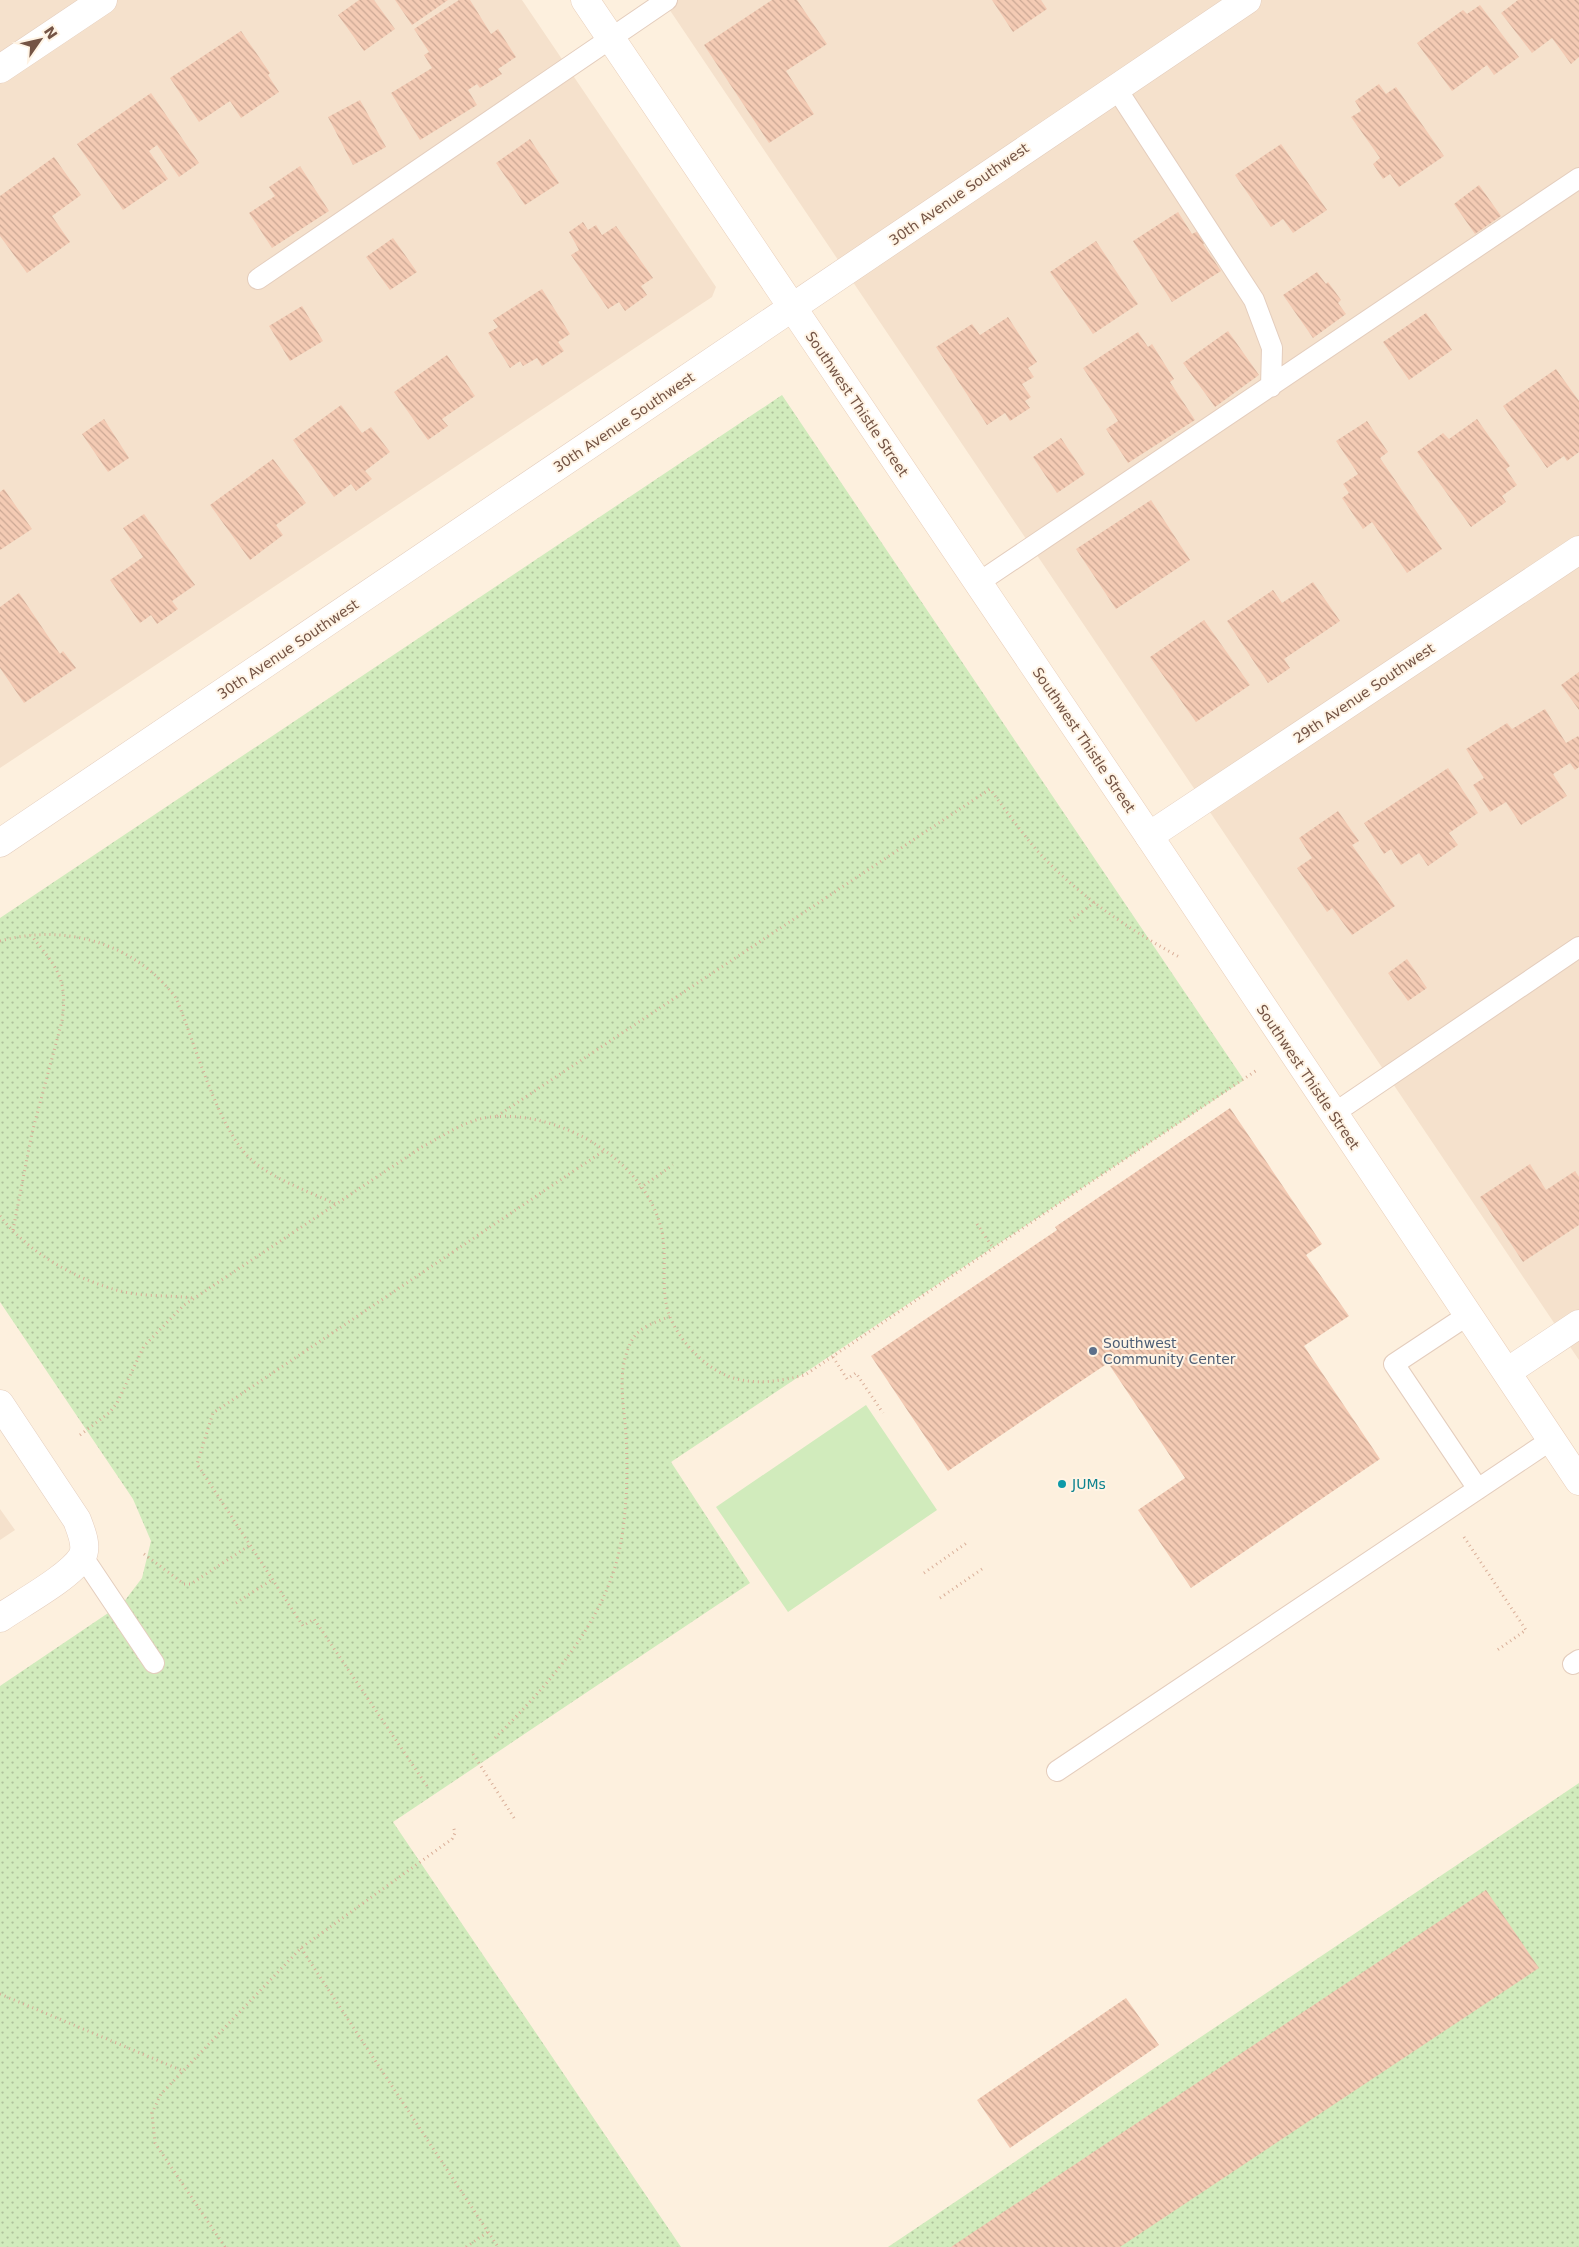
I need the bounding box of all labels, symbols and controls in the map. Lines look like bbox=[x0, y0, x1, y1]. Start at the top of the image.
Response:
north arrow bbox=[15, 15, 65, 65]
text: N bbox=[41, 23, 61, 42]
street label: 30th Avenue Southwest bbox=[886, 139, 1032, 248]
street label: Southwest Thistle Street bbox=[802, 328, 912, 480]
street label: 30th Avenue Southwest bbox=[550, 368, 698, 475]
street label: 30th Avenue Southwest bbox=[214, 595, 362, 702]
street label: 29th Avenue Southwest bbox=[1290, 639, 1438, 746]
street label: Southwest Thistle Street bbox=[1029, 664, 1139, 816]
street label: Southwest Thistle Street bbox=[1253, 1001, 1363, 1153]
place label: Southwest Community Center bbox=[1103, 1335, 1236, 1367]
marker: Southwest Community Center bbox=[1087, 1345, 1099, 1357]
place label: JUMs bbox=[1071, 1476, 1106, 1492]
marker: JUMs bbox=[1056, 1478, 1068, 1490]

